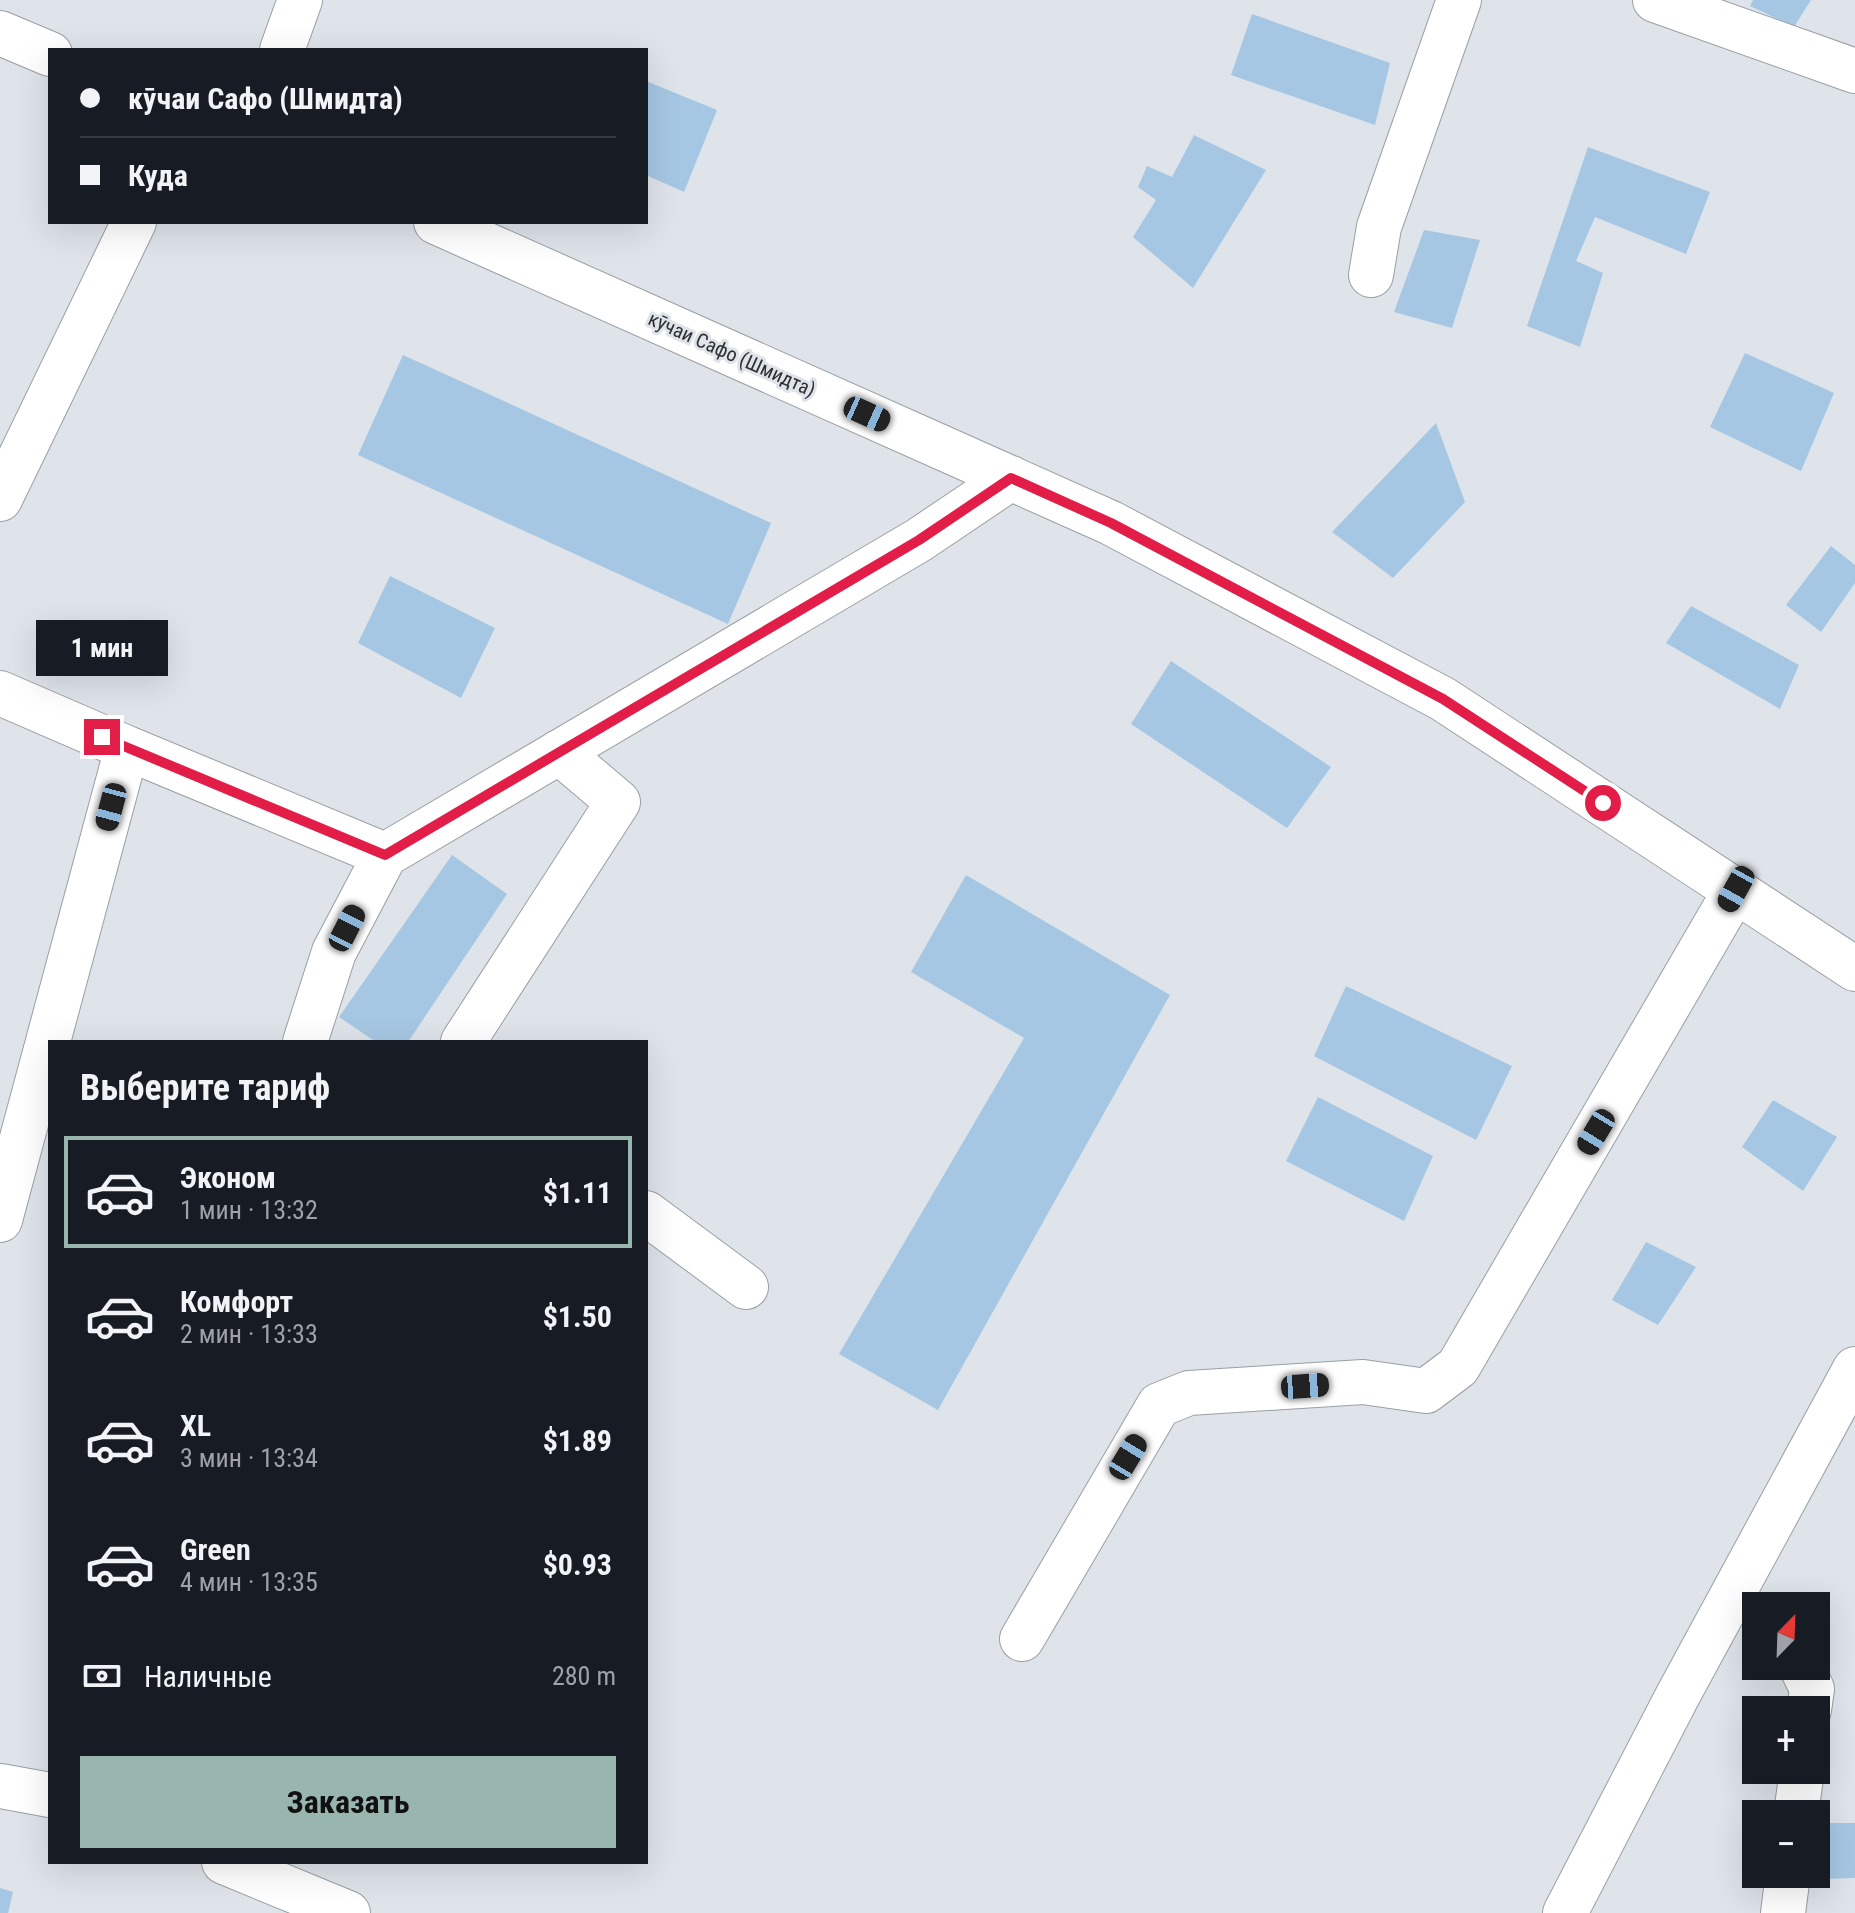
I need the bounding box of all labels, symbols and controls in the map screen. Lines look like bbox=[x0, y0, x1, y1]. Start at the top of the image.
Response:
text: кӯчаи Сафо (Шмидта) bbox=[128, 81, 403, 116]
text: Куда bbox=[128, 158, 188, 193]
street label: кӯчаи Сафо (Шмидта) bbox=[645, 306, 819, 402]
car bbox=[840, 393, 894, 435]
callout: 1 мин bbox=[36, 621, 168, 677]
text: 1 мин bbox=[71, 633, 133, 663]
route end bbox=[84, 719, 120, 755]
car bbox=[93, 781, 129, 833]
route start bbox=[1585, 785, 1621, 821]
car bbox=[1714, 862, 1758, 916]
car bbox=[325, 901, 369, 955]
text: Выберите тариф bbox=[80, 1067, 330, 1109]
car bbox=[1573, 1105, 1619, 1159]
icon: car bbox=[84, 1156, 156, 1228]
text: Эконом bbox=[180, 1160, 276, 1195]
text: $1.11 bbox=[543, 1175, 612, 1210]
text: 1 мин · 13:32 bbox=[180, 1195, 318, 1225]
icon: car bbox=[84, 1280, 156, 1352]
text: Комфорт bbox=[180, 1284, 293, 1319]
text: $1.50 bbox=[543, 1299, 612, 1334]
text: 2 мин · 13:33 bbox=[180, 1319, 318, 1349]
car bbox=[1280, 1372, 1330, 1400]
icon: car bbox=[84, 1404, 156, 1476]
text: XL bbox=[180, 1408, 211, 1443]
text: $1.89 bbox=[543, 1423, 612, 1458]
car bbox=[1105, 1430, 1151, 1484]
text: 3 мин · 13:34 bbox=[180, 1443, 318, 1473]
icon: car bbox=[84, 1528, 156, 1600]
text: Green bbox=[180, 1532, 251, 1567]
text: $0.93 bbox=[543, 1547, 612, 1582]
text: 4 мин · 13:35 bbox=[180, 1567, 318, 1597]
north arrow bbox=[1742, 1592, 1830, 1680]
map controls bbox=[1742, 1592, 1830, 1888]
icon: cash bbox=[80, 1654, 124, 1698]
text: Наличные bbox=[144, 1659, 272, 1694]
text: 280 m bbox=[552, 1661, 616, 1691]
button: + bbox=[1742, 1696, 1830, 1784]
button: Заказать bbox=[80, 1756, 616, 1848]
button: − bbox=[1742, 1800, 1830, 1888]

